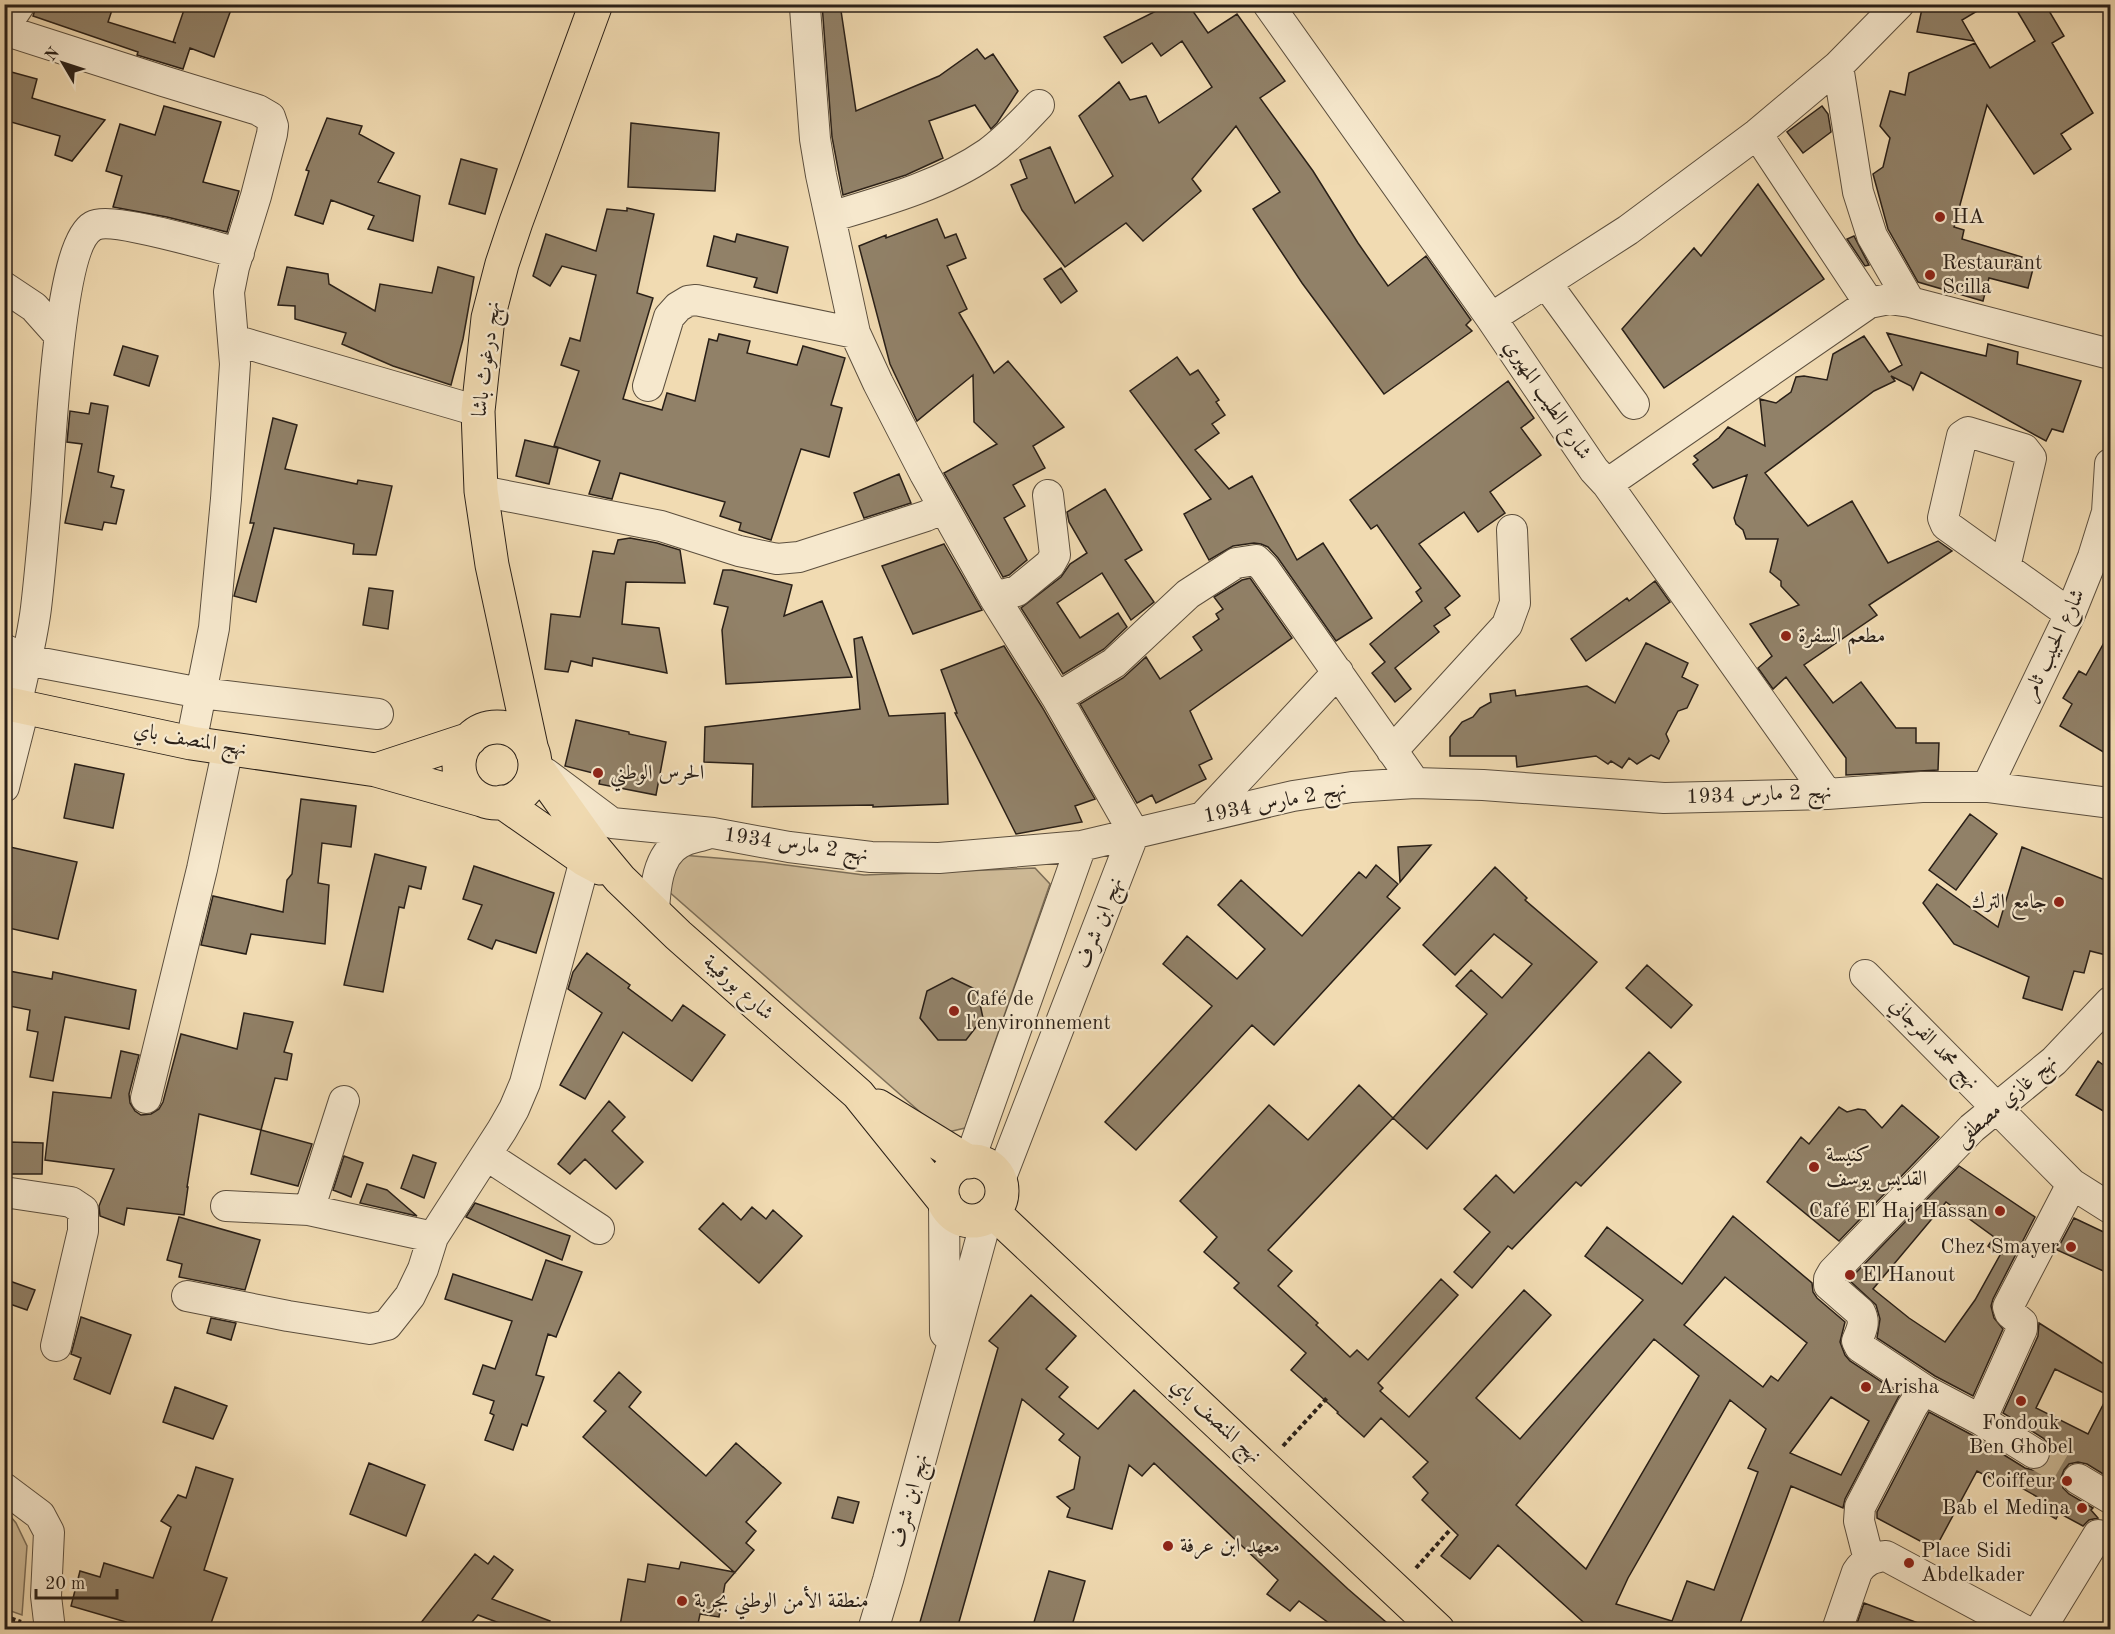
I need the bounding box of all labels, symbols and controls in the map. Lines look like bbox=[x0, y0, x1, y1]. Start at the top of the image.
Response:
north arrow bbox=[33, 33, 93, 93]
text: N bbox=[43, 44, 63, 65]
place label: HA bbox=[1952, 207, 1985, 228]
marker: HA bbox=[1933, 210, 1947, 224]
place label: Restaurant Scilla bbox=[1942, 253, 2042, 298]
marker: Restaurant Scilla bbox=[1923, 268, 1937, 282]
street label: نهج درغوث باشا bbox=[469, 300, 511, 419]
street label: شارع الطيب المهيري bbox=[1494, 336, 1595, 467]
street label: شارع الحبيب ثامر bbox=[2019, 586, 2094, 707]
place label: مطعم السفرة bbox=[1798, 626, 1885, 655]
marker: مطعم السفرة bbox=[1779, 629, 1793, 643]
street label: نهج المنصف باي bbox=[131, 720, 248, 767]
place label: الحرس الوطني bbox=[610, 763, 704, 792]
marker: الحرس الوطني bbox=[591, 766, 605, 780]
street label: نهج 2 مارس 1934 bbox=[1202, 779, 1350, 834]
street label: نهج 2 مارس 1934 bbox=[1686, 782, 1832, 815]
street label: نهج 2 مارس 1934 bbox=[722, 824, 869, 872]
street label: نهج ابن شرف bbox=[1073, 874, 1134, 974]
place label: جامع الترك bbox=[1972, 891, 2047, 920]
marker: جامع الترك bbox=[2052, 895, 2066, 909]
street label: شارع بورقيبة bbox=[695, 951, 777, 1029]
place label: Café de l'environnement bbox=[966, 989, 1111, 1034]
street label: نهج محمد الفرجاني bbox=[1880, 994, 1982, 1099]
marker: Café de l'environnement bbox=[947, 1004, 961, 1018]
street label: نهج غازي مصطفى bbox=[1951, 1051, 2066, 1156]
place label: كنيسة القديس يوسف bbox=[1826, 1145, 1927, 1192]
marker: كنيسة القديس يوسف bbox=[1807, 1160, 1821, 1174]
place label: Café El Haj Hassan bbox=[1809, 1201, 1988, 1222]
marker: Café El Haj Hassan bbox=[1993, 1204, 2007, 1218]
place label: Chez Smayer bbox=[1941, 1237, 2059, 1258]
marker: Chez Smayer bbox=[2064, 1240, 2078, 1254]
place label: El Hanout bbox=[1862, 1265, 1955, 1286]
marker: El Hanout bbox=[1843, 1268, 1857, 1282]
street label: نهج المنصف باي bbox=[1162, 1374, 1265, 1473]
place label: Arisha bbox=[1878, 1377, 1939, 1398]
marker: Arisha bbox=[1859, 1380, 1873, 1394]
marker: Fondouk Ben Ghobel bbox=[2014, 1394, 2028, 1408]
place label: Fondouk Ben Ghobel bbox=[1969, 1413, 2074, 1458]
street label: نهج ابن شرف bbox=[887, 1452, 939, 1552]
place label: Coiffeur bbox=[1982, 1471, 2055, 1492]
marker: Coiffeur bbox=[2060, 1474, 2074, 1488]
place label: Bab el Medina bbox=[1942, 1498, 2070, 1519]
marker: Bab el Medina bbox=[2075, 1501, 2089, 1515]
place label: معهد ابن عرفة bbox=[1180, 1536, 1280, 1560]
marker: معهد ابن عرفة bbox=[1161, 1539, 1175, 1553]
place label: Place Sidi Abdelkader bbox=[1921, 1541, 2025, 1586]
marker: Place Sidi Abdelkader bbox=[1902, 1556, 1916, 1570]
scale bar bbox=[36, 1562, 117, 1600]
text: 20 m bbox=[45, 1575, 85, 1593]
place label: منطقة الأمن الوطني بجربة bbox=[694, 1585, 869, 1620]
marker: منطقة الأمن الوطني بجربة bbox=[675, 1594, 689, 1608]

